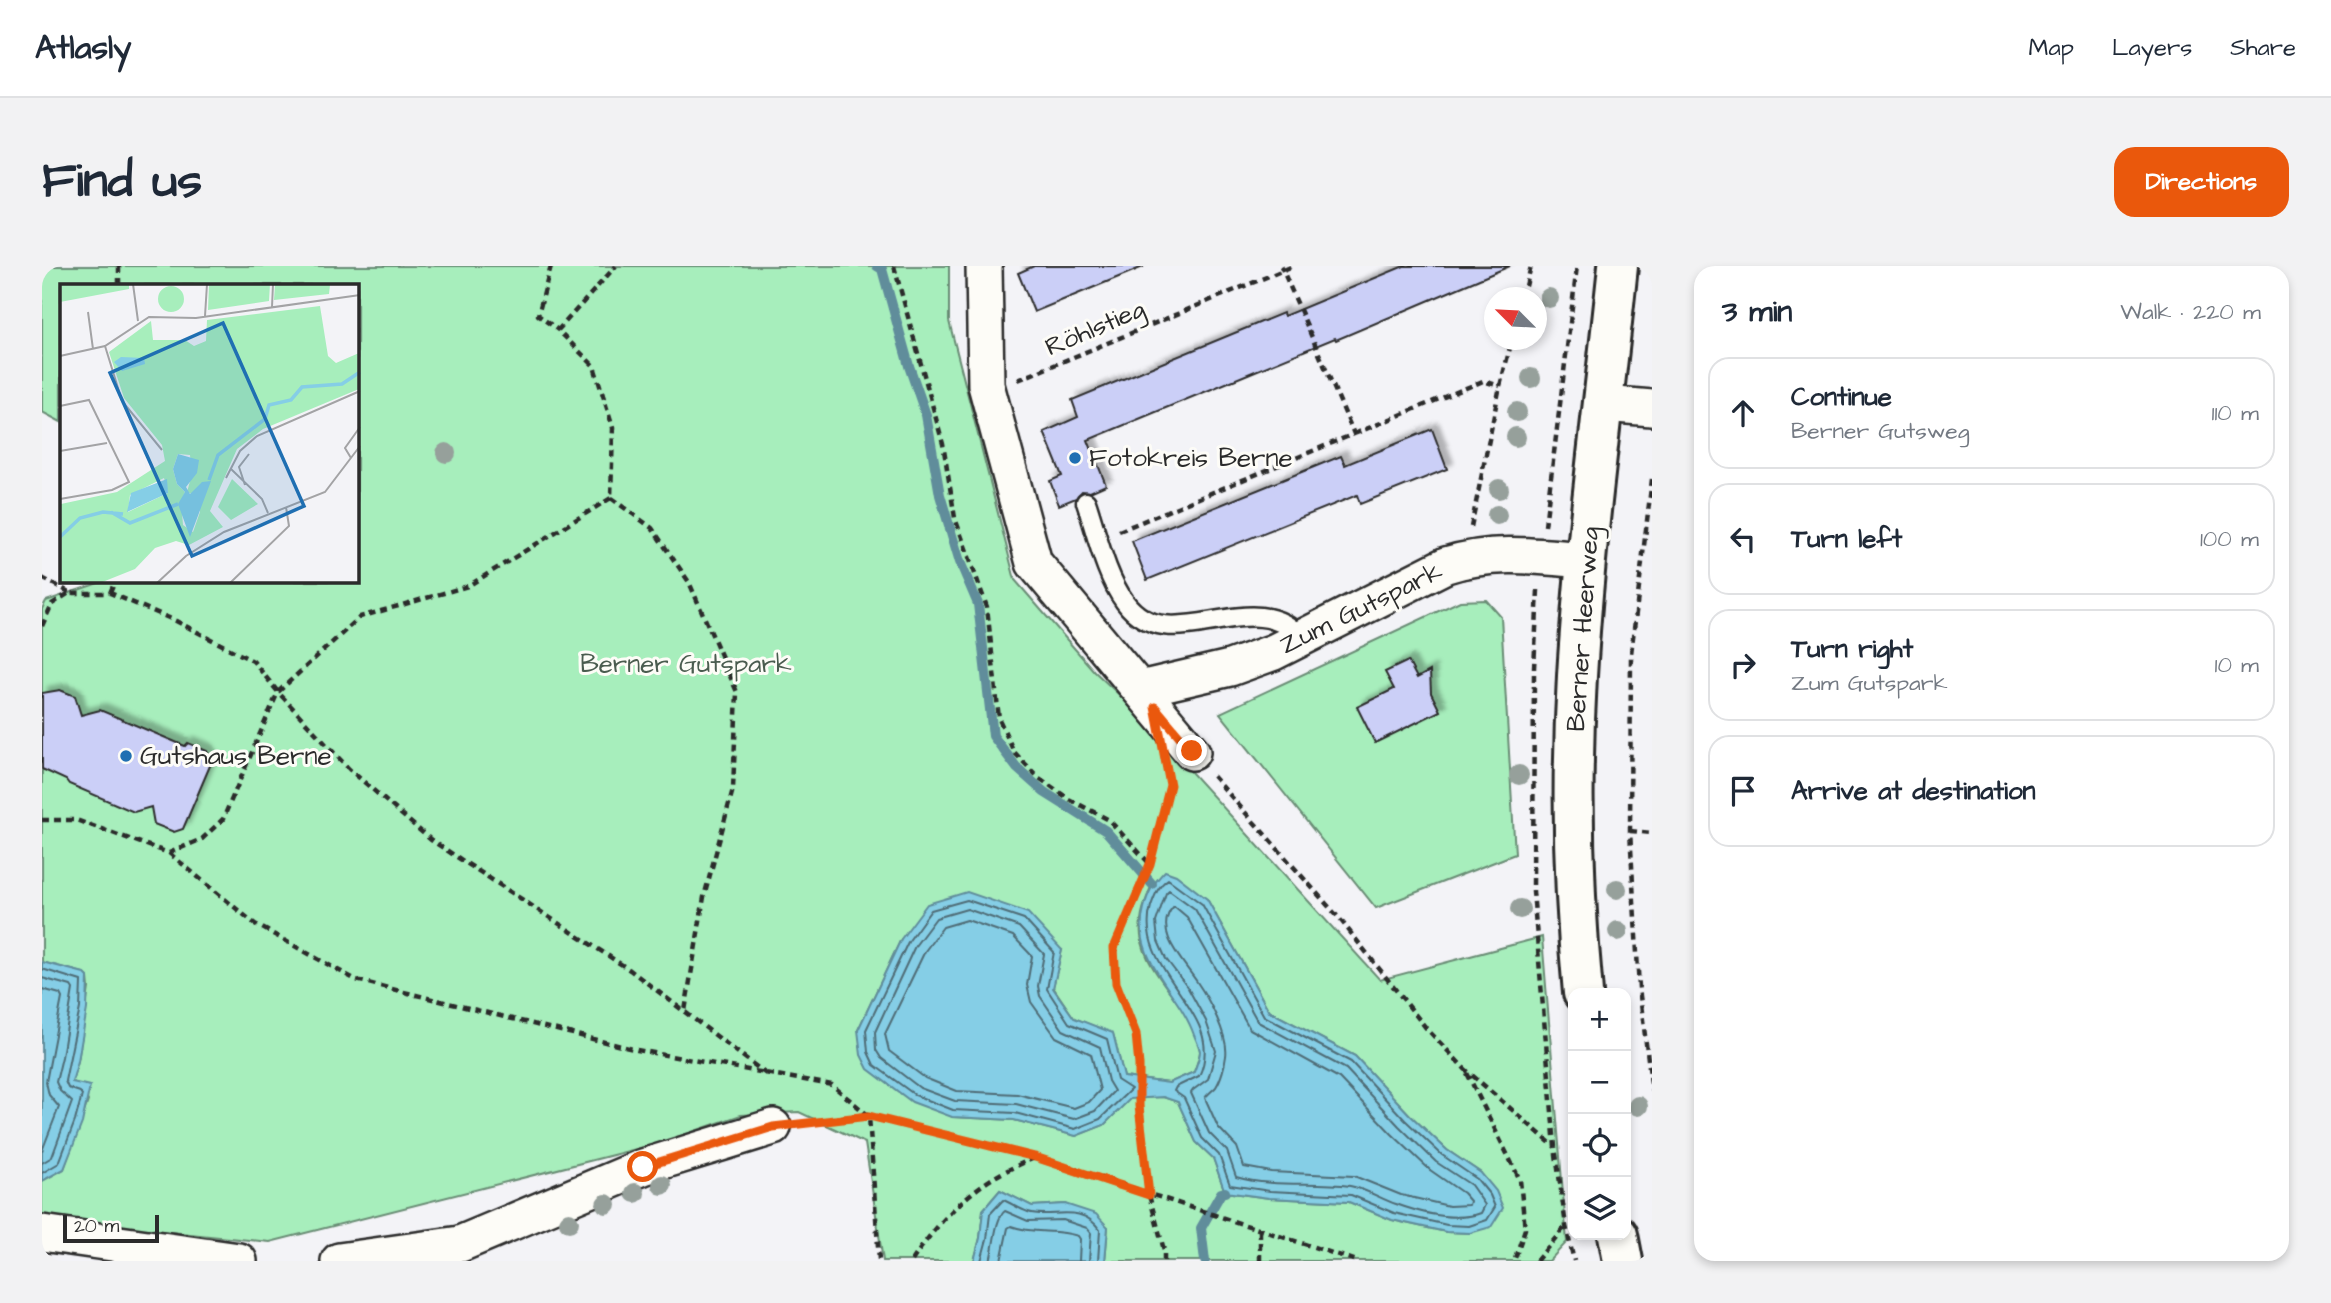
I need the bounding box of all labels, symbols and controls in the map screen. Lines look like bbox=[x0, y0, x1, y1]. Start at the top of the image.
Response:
text: Atlasly bbox=[35, 25, 131, 71]
text: Map bbox=[2029, 31, 2074, 65]
text: Layers bbox=[2112, 31, 2192, 65]
text: Share bbox=[2230, 31, 2296, 65]
button: Directions bbox=[2114, 147, 2289, 217]
text: Find us bbox=[42, 148, 202, 216]
inset map bbox=[60, 284, 359, 583]
north arrow bbox=[1484, 287, 1547, 350]
street label: Röhlstieg bbox=[1040, 291, 1151, 367]
text: 3 min bbox=[1722, 291, 1792, 333]
text: Walk · 220 m bbox=[2120, 296, 2261, 328]
text: Continue bbox=[1791, 379, 1892, 415]
icon: ahead bbox=[1724, 394, 1762, 432]
text: 110 m bbox=[2211, 397, 2259, 429]
text: Berner Gutsweg bbox=[1791, 415, 1970, 447]
place label: Fotokreis Berne bbox=[1089, 440, 1293, 476]
marker: Fotokreis Berne bbox=[1067, 450, 1083, 466]
icon: left bbox=[1724, 520, 1762, 558]
text: Turn left bbox=[1791, 521, 1902, 557]
text: 100 m bbox=[2200, 523, 2259, 555]
street label: Berner Heerweg bbox=[1558, 525, 1610, 733]
street label: Zum Gutspark bbox=[1274, 553, 1448, 663]
text: Turn right bbox=[1791, 631, 1913, 667]
park label: Berner Gutspark bbox=[580, 646, 792, 682]
icon: right bbox=[1724, 646, 1762, 684]
text: 10 m bbox=[2214, 649, 2259, 681]
text: Zum Gutspark bbox=[1791, 667, 1948, 699]
route end bbox=[1176, 735, 1207, 766]
place label: Gutshaus Berne bbox=[140, 738, 332, 774]
marker: Gutshaus Berne bbox=[118, 748, 134, 764]
icon: arrive bbox=[1724, 772, 1762, 810]
text: Arrive at destination bbox=[1791, 773, 2036, 809]
map controls bbox=[1568, 988, 1631, 1240]
button: + bbox=[1568, 988, 1631, 1051]
button: − bbox=[1568, 1051, 1631, 1114]
button: locate bbox=[1568, 1114, 1631, 1177]
route start bbox=[627, 1151, 658, 1182]
button: layers bbox=[1568, 1177, 1631, 1240]
scale bar bbox=[63, 1212, 159, 1244]
text: 20 m bbox=[74, 1213, 119, 1240]

